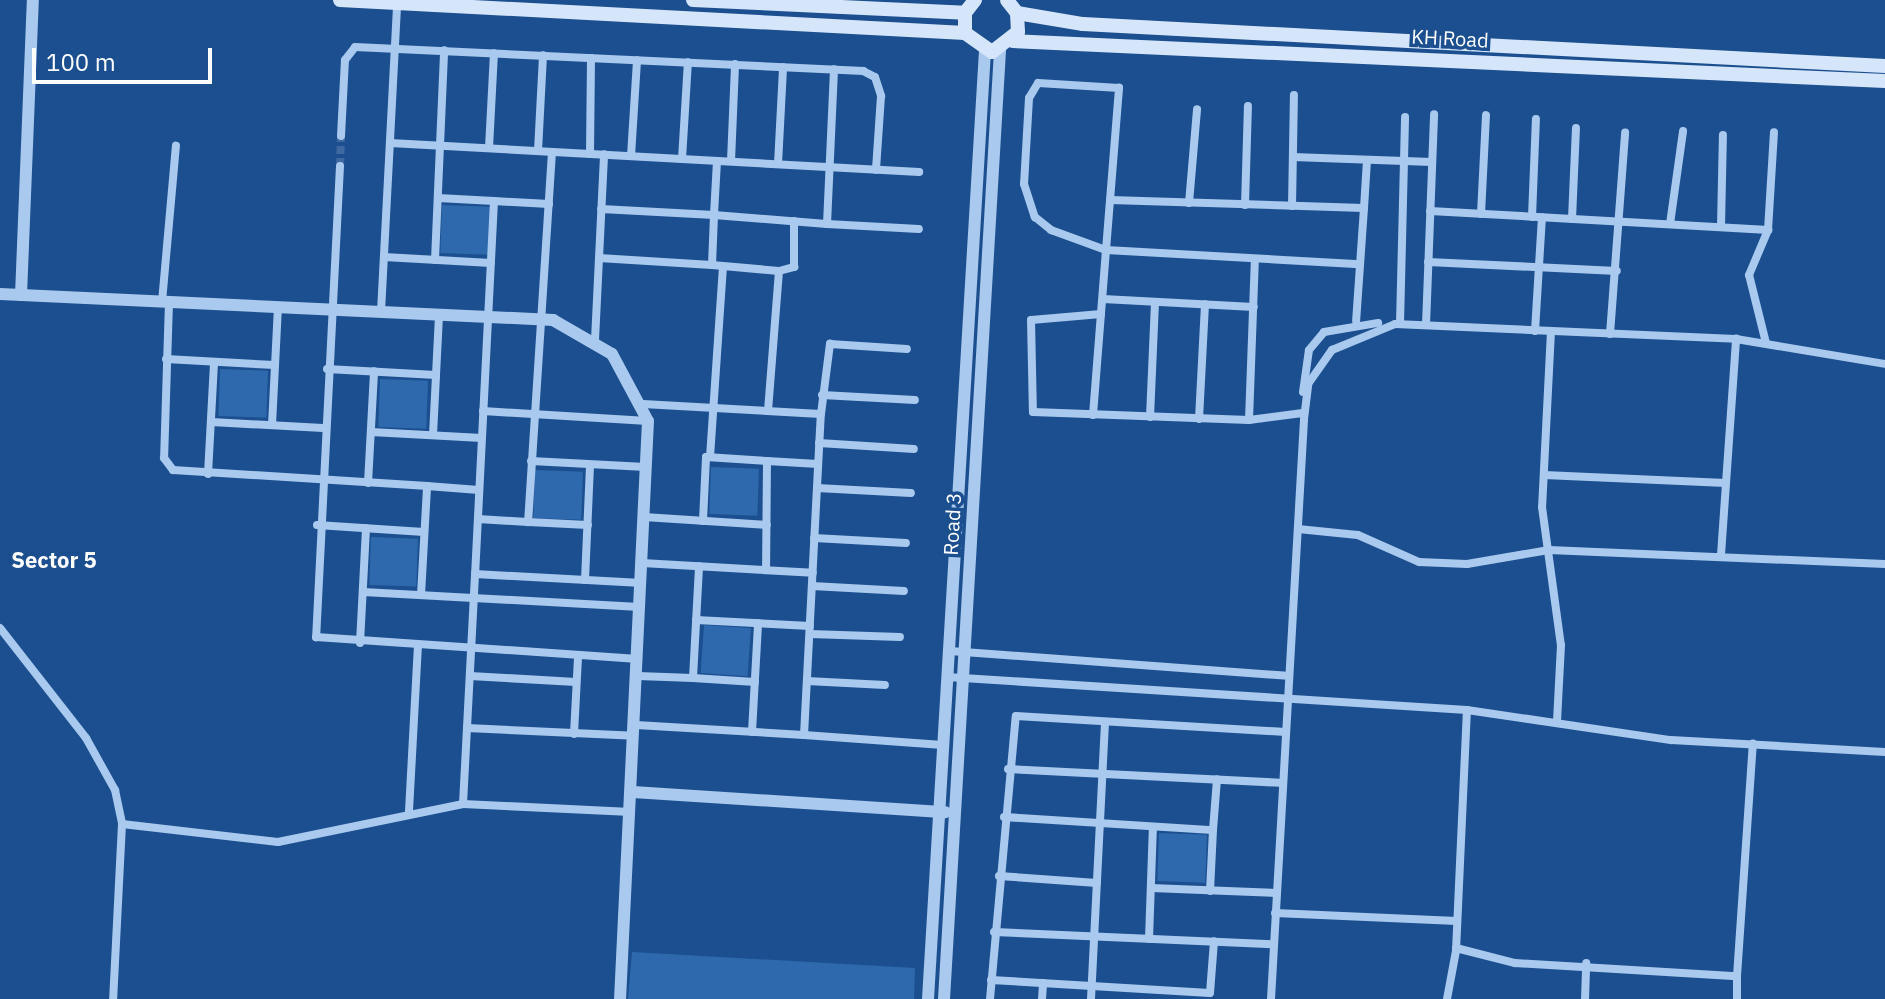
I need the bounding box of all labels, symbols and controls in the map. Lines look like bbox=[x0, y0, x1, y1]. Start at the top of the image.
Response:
street label: KH Road bbox=[1411, 24, 1489, 52]
scale bar bbox=[36, 32, 216, 82]
text: 100 m bbox=[46, 46, 116, 78]
street label: Road 3 bbox=[938, 492, 966, 556]
district label: Sector 5 bbox=[11, 547, 97, 573]

